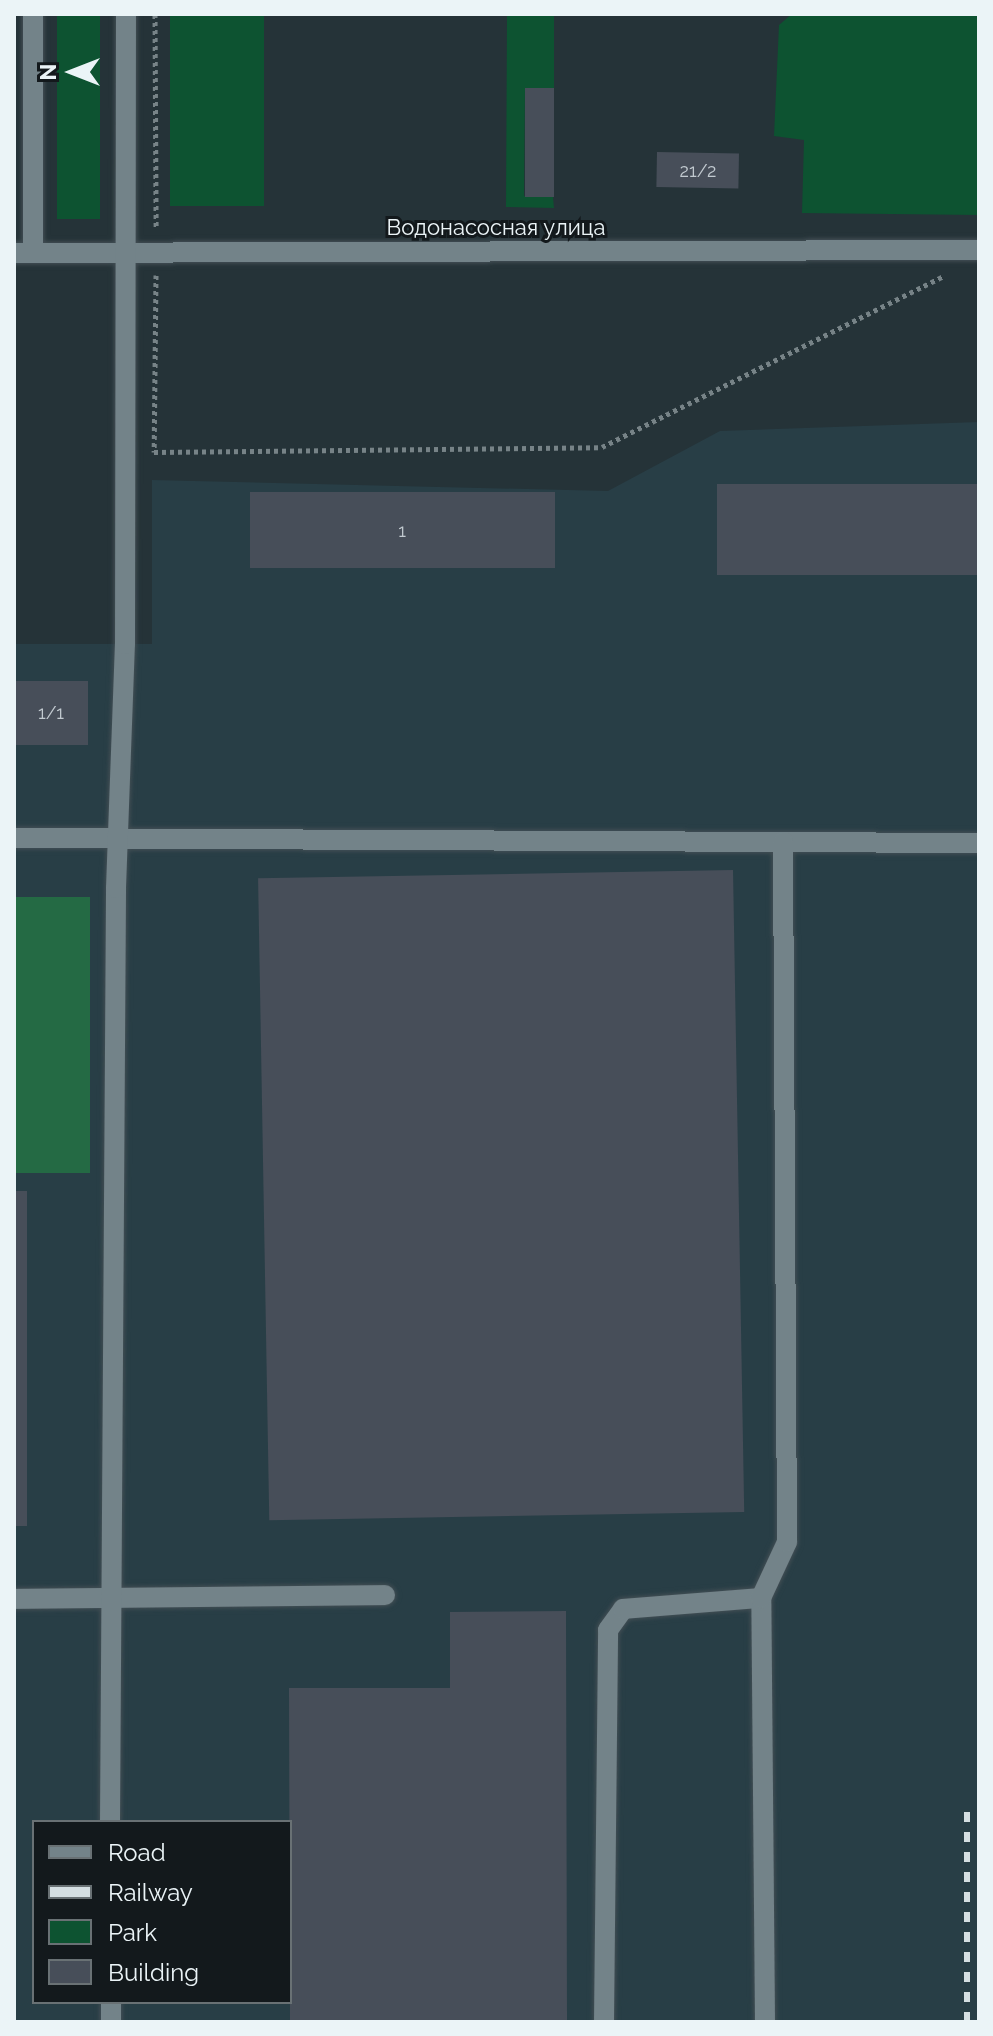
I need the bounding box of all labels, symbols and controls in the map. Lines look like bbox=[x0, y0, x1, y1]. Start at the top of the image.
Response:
north arrow bbox=[32, 32, 112, 112]
text: N bbox=[35, 64, 61, 80]
house number: 21/2 bbox=[680, 160, 716, 182]
street label: Водонасосная улица bbox=[386, 215, 606, 241]
house number: 1 bbox=[398, 520, 406, 542]
house number: 1/1 bbox=[38, 702, 64, 724]
legend bbox=[32, 1820, 292, 2004]
text: Road bbox=[108, 1838, 166, 1867]
text: Railway bbox=[108, 1878, 193, 1907]
text: Park bbox=[108, 1918, 157, 1947]
text: Building bbox=[108, 1958, 199, 1987]

